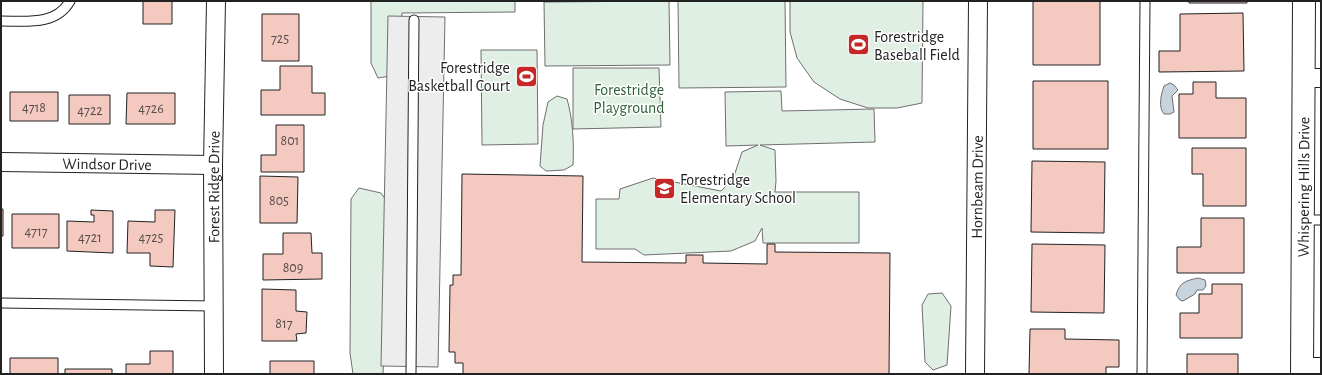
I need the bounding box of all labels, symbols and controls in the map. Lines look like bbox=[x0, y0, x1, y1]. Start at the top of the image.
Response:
place label: Forestridge Baseball Field bbox=[874, 29, 960, 63]
house number: 725 bbox=[271, 32, 289, 46]
sports icon: Forestridge Baseball Field bbox=[845, 32, 871, 58]
place label: Forestridge Basketball Court bbox=[408, 60, 510, 94]
sports icon: Forestridge Basketball Court bbox=[513, 63, 539, 89]
park label: Forestridge Playground bbox=[593, 82, 665, 117]
house number: 4718 bbox=[22, 101, 46, 115]
house number: 4726 bbox=[138, 102, 164, 116]
house number: 4722 bbox=[77, 104, 103, 118]
street label: Whispering Hills Drive bbox=[1296, 117, 1312, 257]
street label: Forest Ridge Drive bbox=[206, 131, 223, 243]
house number: 801 bbox=[281, 134, 299, 148]
street label: Hornbeam Drive bbox=[969, 135, 986, 239]
street label: Windsor Drive bbox=[62, 156, 152, 173]
place label: Forestridge Elementary School bbox=[680, 172, 796, 207]
school or university icon: Forestridge Elementary School bbox=[652, 175, 678, 201]
house number: 805 bbox=[269, 194, 289, 208]
house number: 4717 bbox=[24, 225, 48, 239]
house number: 4721 bbox=[78, 231, 102, 245]
house number: 4725 bbox=[139, 231, 164, 245]
house number: 809 bbox=[283, 261, 303, 275]
house number: 817 bbox=[275, 317, 293, 331]

